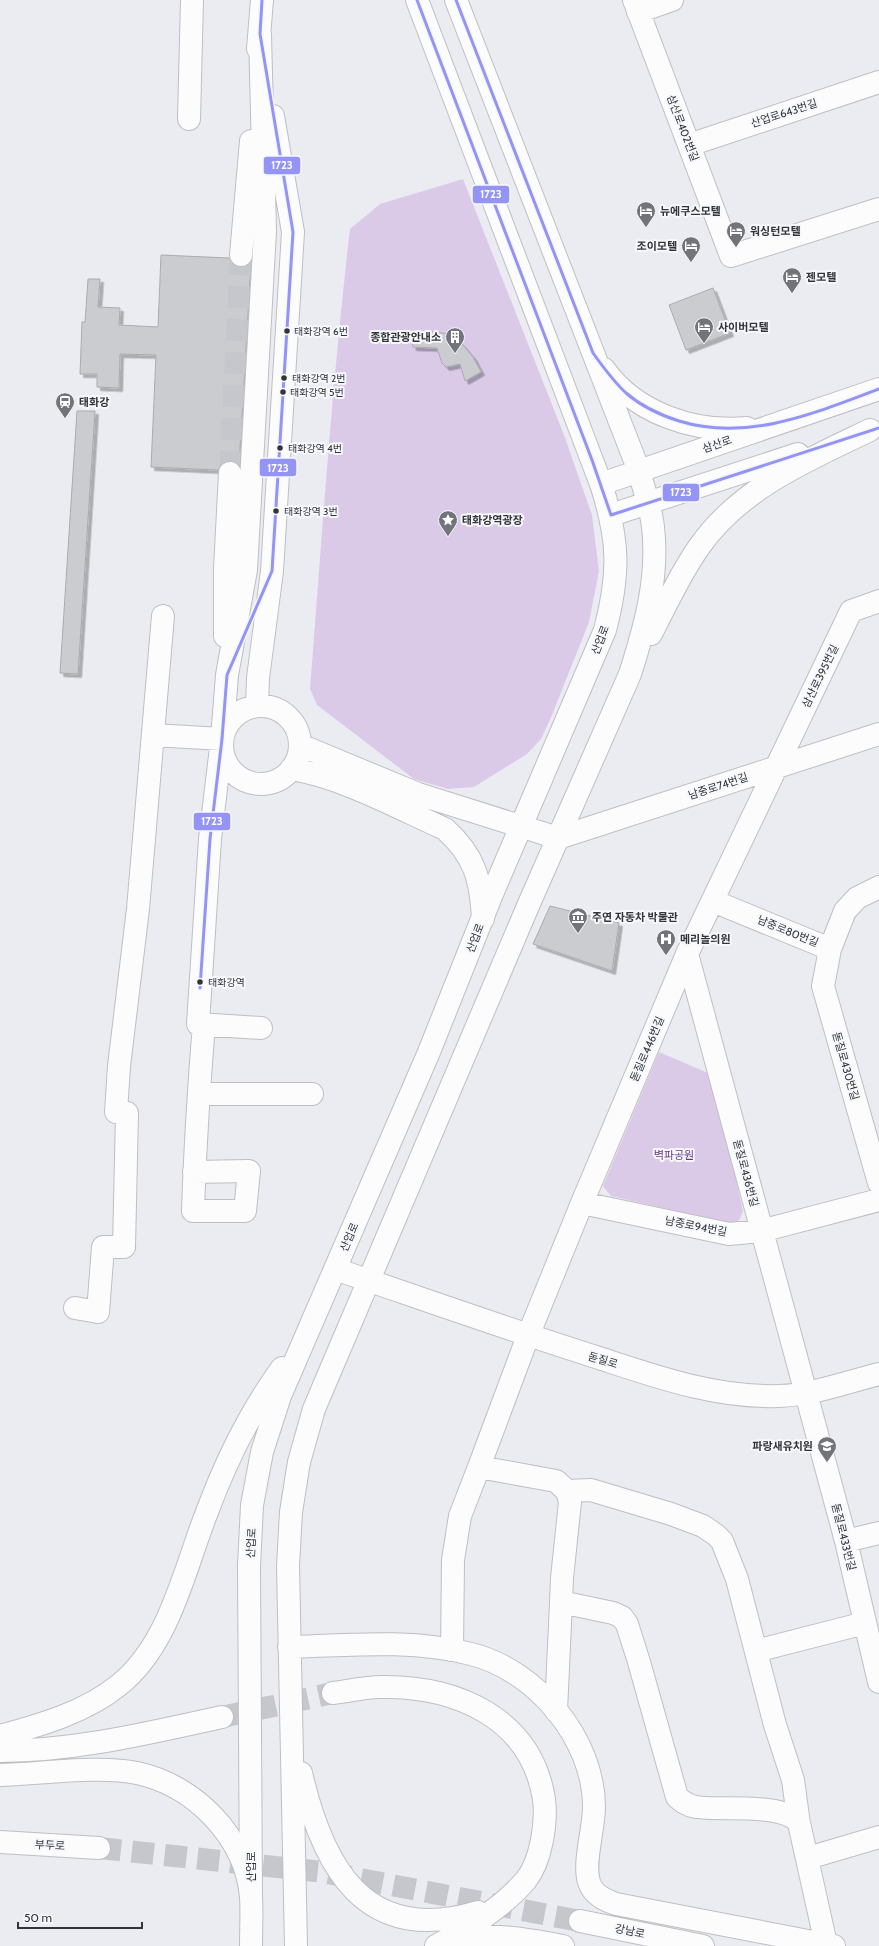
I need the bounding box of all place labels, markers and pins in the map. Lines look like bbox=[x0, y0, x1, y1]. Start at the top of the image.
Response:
hotel icon: 뉴에쿠스모텔 bbox=[635, 200, 657, 228]
place label: 뉴에쿠스모텔 bbox=[660, 204, 721, 218]
hotel icon: 워싱턴모텔 bbox=[725, 220, 747, 248]
place label: 워싱턴모텔 bbox=[750, 224, 801, 238]
hotel icon: 조이모텔 bbox=[680, 235, 702, 263]
place label: 조이모텔 bbox=[637, 239, 677, 253]
hotel icon: 젠모텔 bbox=[781, 266, 803, 294]
place label: 젠모텔 bbox=[806, 270, 836, 284]
hotel icon: 사이버모텔 bbox=[693, 316, 715, 344]
place label: 사이버모텔 bbox=[718, 320, 769, 334]
place label: 태화강역 6번 bbox=[294, 325, 348, 338]
marker: 태화강역 6번 bbox=[282, 326, 292, 336]
building icon: 종합관광안내소 bbox=[444, 326, 466, 354]
place label: 종합관광안내소 bbox=[370, 330, 441, 344]
place label: 태화강역 2번 bbox=[292, 372, 346, 385]
marker: 태화강역 2번 bbox=[279, 373, 289, 383]
place label: 태화강역 5번 bbox=[290, 386, 344, 399]
marker: 태화강역 5번 bbox=[278, 387, 288, 397]
station icon: 태화강 bbox=[54, 391, 76, 419]
place label: 태화강 bbox=[79, 395, 109, 409]
place label: 태화강역 4번 bbox=[288, 442, 342, 455]
marker: 태화강역 4번 bbox=[275, 443, 285, 453]
place label: 태화강역 3번 bbox=[284, 505, 338, 518]
marker: 태화강역 3번 bbox=[271, 506, 281, 516]
place icon: 태화강역광장 bbox=[437, 509, 459, 537]
place label: 태화강역광장 bbox=[462, 513, 523, 527]
museum icon: 주연 자동차 박물관 bbox=[567, 906, 589, 934]
place label: 주연 자동차 박물관 bbox=[592, 910, 678, 924]
hospital icon: 메리놀의원 bbox=[655, 928, 677, 956]
place label: 메리놀의원 bbox=[680, 932, 731, 946]
place label: 태화강역 bbox=[208, 976, 245, 989]
marker: 태화강역 bbox=[195, 977, 205, 987]
school or university icon: 파랑새유치원 bbox=[816, 1435, 838, 1463]
place label: 파랑새유치원 bbox=[752, 1439, 813, 1453]

